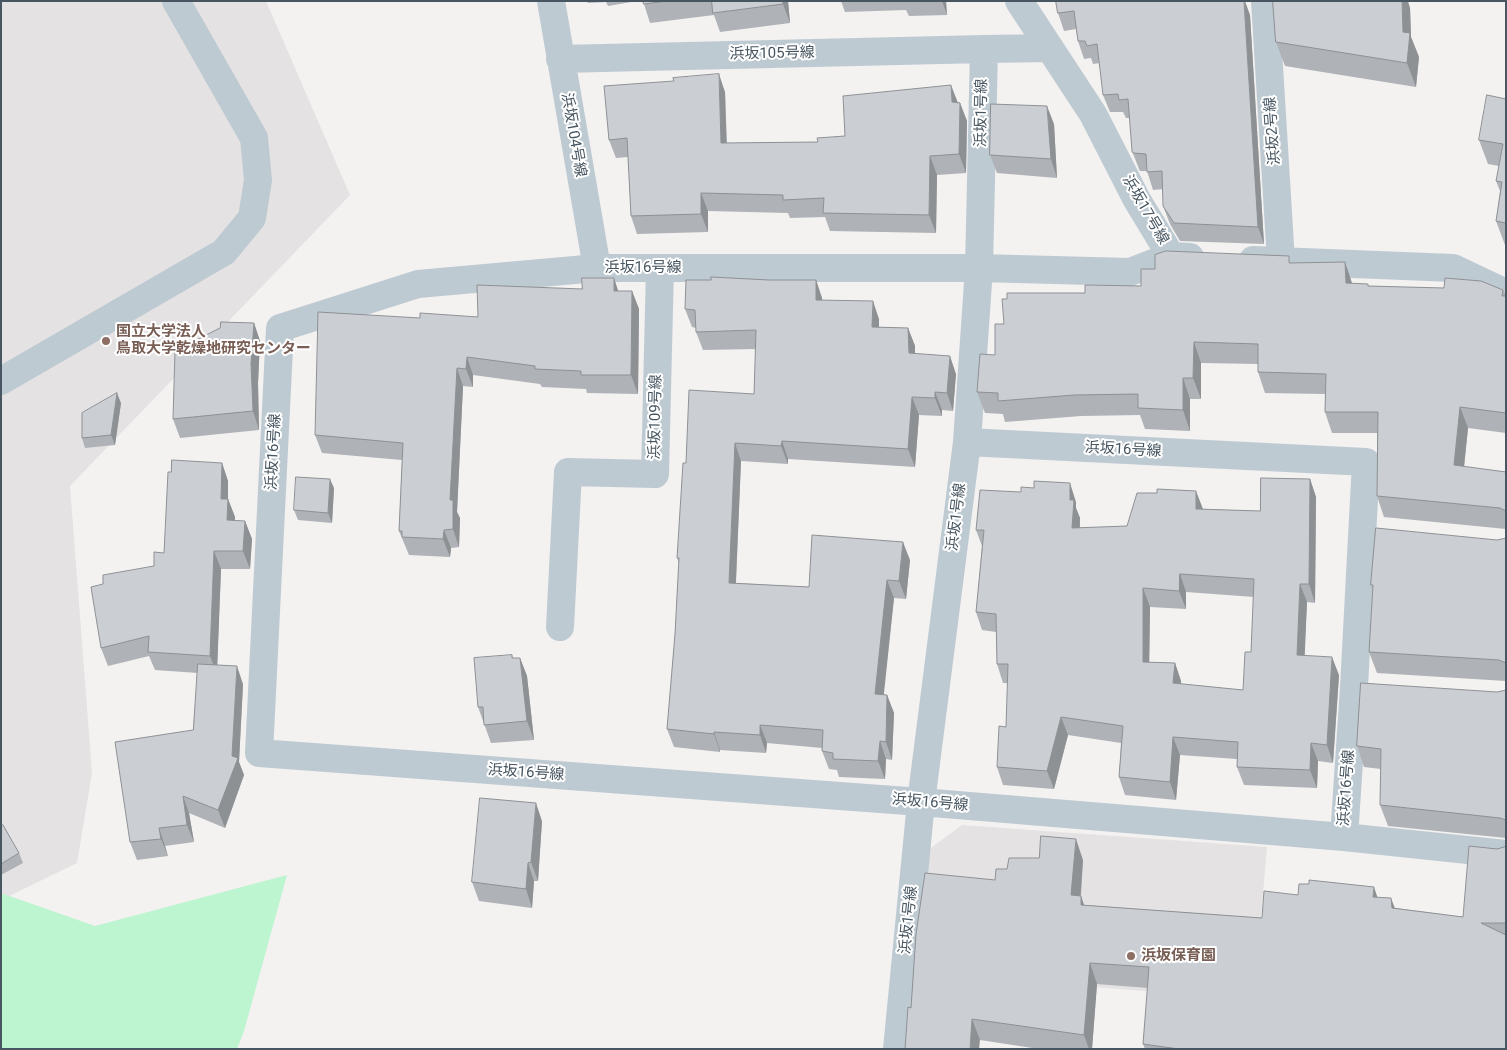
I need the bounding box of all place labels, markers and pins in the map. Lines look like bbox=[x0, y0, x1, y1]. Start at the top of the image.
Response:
place label: 国立大学法人 鳥取大学乾燥地研究センター bbox=[116, 323, 311, 358]
marker: 国立大学法人 鳥取大学乾燥地研究センター bbox=[100, 335, 112, 347]
place label: 浜坂保育園 bbox=[1141, 947, 1216, 965]
marker: 浜坂保育園 bbox=[1125, 950, 1137, 962]

